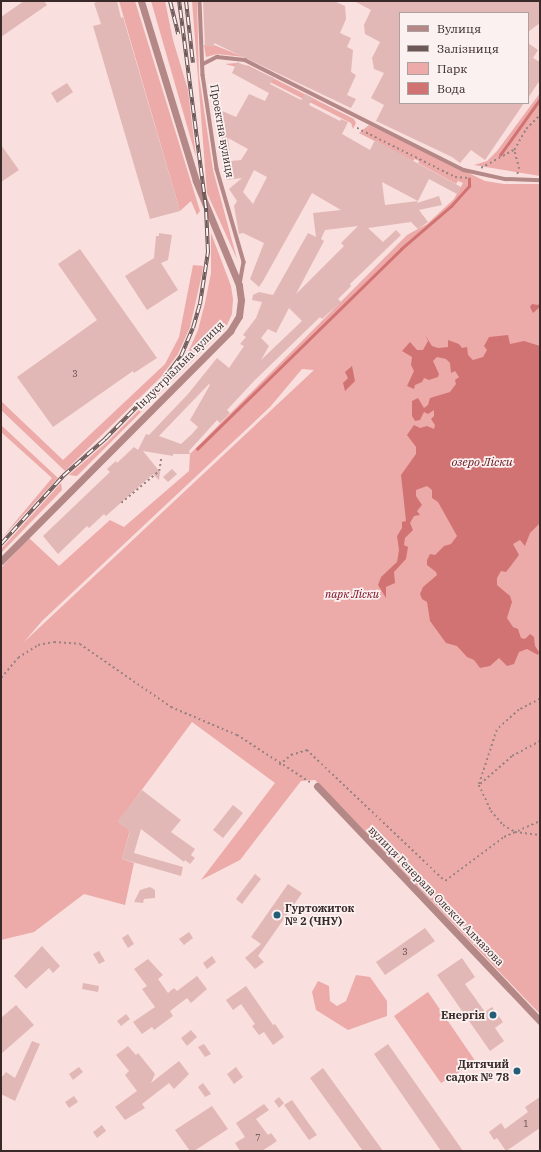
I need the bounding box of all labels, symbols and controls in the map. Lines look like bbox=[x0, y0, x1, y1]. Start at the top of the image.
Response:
legend bbox=[399, 12, 529, 104]
text: Вулиця bbox=[437, 21, 481, 36]
text: Залізниця bbox=[437, 41, 499, 56]
text: Парк bbox=[437, 61, 467, 76]
text: Вода bbox=[437, 81, 465, 96]
street label: Проектна вулиця bbox=[207, 83, 237, 179]
street label: Індустріальна вулиця bbox=[133, 318, 227, 412]
house number: 3 bbox=[72, 369, 78, 379]
water label: озеро Ліски bbox=[451, 455, 513, 469]
park label: парк Ліски bbox=[325, 587, 379, 601]
street label: вулиця Генерала Олекси Алмазова bbox=[366, 823, 506, 969]
place label: Гуртожиток № 2 (ЧНУ) bbox=[285, 902, 354, 928]
marker: Гуртожиток № 2 (ЧНУ) bbox=[272, 910, 282, 920]
house number: 3 bbox=[402, 947, 408, 957]
place label: Енергія bbox=[441, 1008, 485, 1022]
marker: Енергія bbox=[488, 1010, 498, 1020]
place label: Дитячий садок № 78 bbox=[446, 1058, 509, 1084]
marker: Дитячий садок № 78 bbox=[512, 1066, 522, 1076]
house number: 1 bbox=[523, 1119, 529, 1129]
house number: 7 bbox=[255, 1133, 261, 1143]

